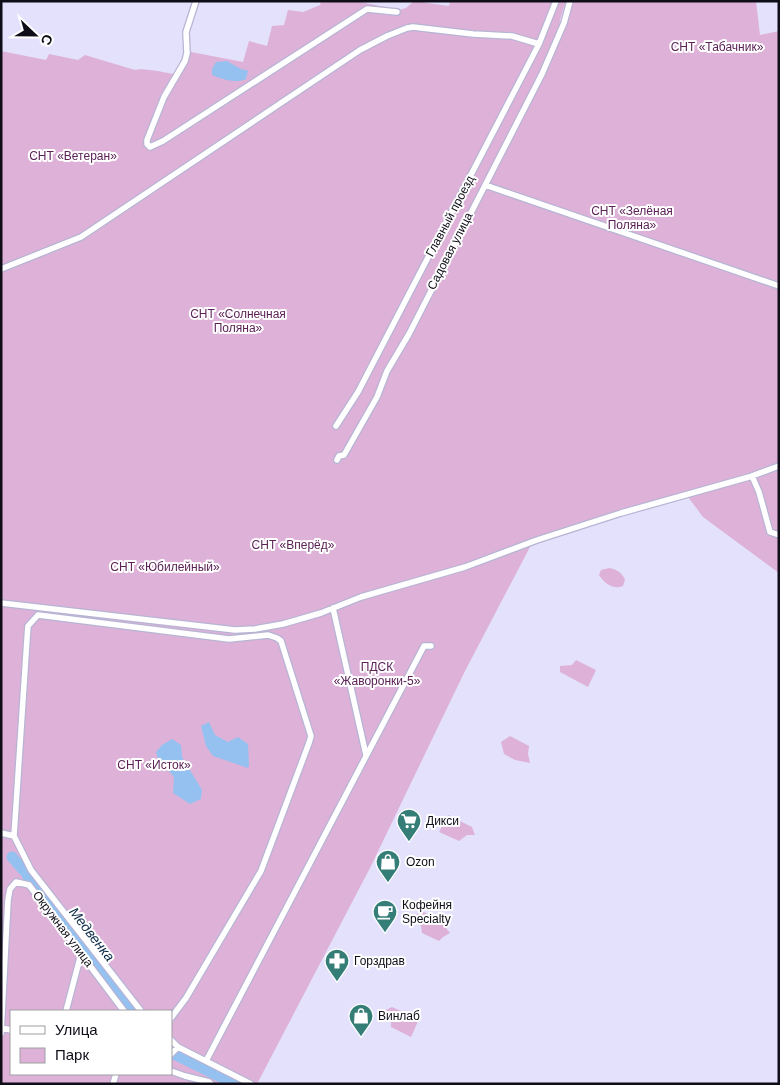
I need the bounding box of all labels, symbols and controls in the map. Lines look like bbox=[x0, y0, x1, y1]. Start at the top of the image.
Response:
north arrow bbox=[10, 10, 60, 60]
text: С bbox=[38, 32, 56, 48]
park label: СНТ «Табачник» bbox=[671, 40, 764, 54]
park label: СНТ «Ветеран» bbox=[29, 149, 117, 163]
street label: Главный проезд bbox=[423, 173, 477, 259]
park label: СНТ «Зелёная Поляна» bbox=[591, 204, 673, 232]
street label: Садовая улица bbox=[424, 210, 476, 292]
park label: СНТ «Солнечная Поляна» bbox=[190, 307, 286, 335]
park label: СНТ «Вперёд» bbox=[252, 538, 335, 552]
park label: СНТ «Юбилейный» bbox=[110, 560, 220, 574]
park label: ПДСК «Жаворонки-5» bbox=[334, 660, 421, 688]
park label: СНТ «Исток» bbox=[117, 758, 191, 772]
supermarket icon: Дикси bbox=[396, 808, 422, 842]
place label: Дикси bbox=[426, 814, 459, 828]
shop icon: Ozon bbox=[375, 849, 401, 883]
place label: Ozon bbox=[406, 855, 435, 869]
street label: Окружная улица bbox=[30, 888, 96, 970]
place label: Кофейня Specialty bbox=[402, 898, 452, 926]
cafe icon: Кофейня Specialty bbox=[372, 899, 398, 933]
water label: Медвенка bbox=[66, 904, 118, 964]
pharmacy icon: Горздрав bbox=[324, 948, 350, 982]
place label: Горздрав bbox=[354, 954, 405, 968]
shop icon: Винлаб bbox=[348, 1003, 374, 1037]
place label: Винлаб bbox=[378, 1009, 420, 1023]
legend bbox=[10, 1010, 172, 1075]
text: Улица bbox=[55, 1021, 98, 1038]
text: Парк bbox=[55, 1046, 89, 1063]

